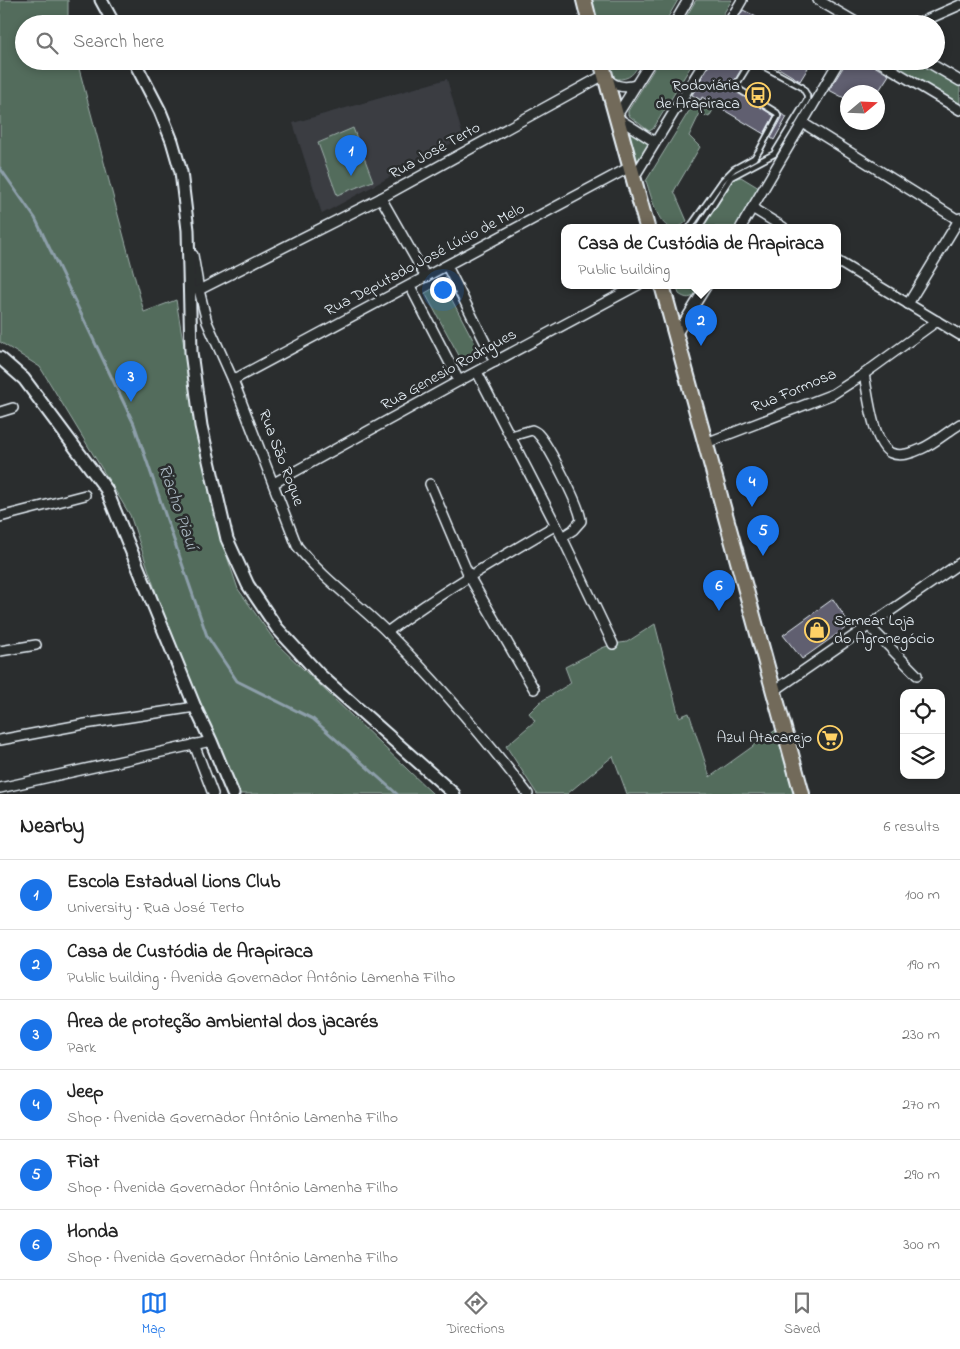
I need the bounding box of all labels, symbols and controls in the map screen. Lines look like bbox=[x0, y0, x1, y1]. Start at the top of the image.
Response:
search box bbox=[15, 15, 945, 70]
icon: search bbox=[33, 29, 61, 57]
text: Search here bbox=[73, 29, 164, 56]
place label: Rodoviária de Arapiraca bbox=[655, 74, 740, 116]
bus stop icon: Rodoviária de Arapiraca bbox=[745, 82, 771, 108]
north arrow bbox=[840, 85, 885, 130]
street label: Rua José Terto bbox=[385, 116, 485, 186]
pin: 1 bbox=[335, 135, 367, 176]
street label: Rua Deputado José Lúcio de Melo bbox=[321, 197, 529, 323]
popup bbox=[561, 224, 841, 289]
text: Casa de Custódia de Arapiraca bbox=[578, 231, 824, 258]
text: Public building bbox=[578, 258, 670, 282]
your location bbox=[430, 277, 456, 303]
pin: 2 bbox=[685, 305, 717, 346]
street label: Rua Genesio Rodrigues bbox=[377, 323, 521, 417]
pin: 3 bbox=[115, 361, 147, 402]
street label: Rua Formosa bbox=[748, 362, 840, 420]
street label: Rua São Roque bbox=[252, 406, 311, 510]
water label: Riacho Piauí bbox=[150, 461, 205, 556]
pin: 4 bbox=[736, 466, 768, 507]
pin: 5 bbox=[747, 515, 779, 556]
pin: 6 bbox=[703, 570, 735, 611]
place label: Semear Loja do Agronegócio bbox=[834, 609, 935, 651]
shop icon: Semear Loja do Agronegócio bbox=[804, 617, 830, 643]
map controls bbox=[900, 689, 945, 779]
button: locate bbox=[900, 689, 945, 734]
supermarket icon: Azul Atacarejo bbox=[817, 725, 843, 751]
place label: Azul Atacarejo bbox=[716, 726, 812, 750]
button: layers bbox=[900, 734, 945, 779]
text: Nearby bbox=[20, 812, 84, 842]
text: 6 results bbox=[883, 815, 940, 839]
text: Escola Estadual Lions Club bbox=[67, 869, 280, 896]
text: 1 bbox=[33, 883, 39, 907]
text: 100 m bbox=[905, 883, 940, 907]
text: University · Rua José Terto bbox=[67, 896, 244, 920]
text: Casa de Custódia de Arapiraca bbox=[67, 939, 313, 966]
text: 2 bbox=[32, 953, 40, 977]
text: 190 m bbox=[907, 953, 940, 977]
text: Public building · Avenida Governador Antônio Lamenha Filho bbox=[67, 966, 455, 990]
text: Area de proteção ambiental dos jacarés bbox=[67, 1009, 378, 1036]
text: 3 bbox=[33, 1023, 39, 1047]
text: 230 m bbox=[902, 1023, 940, 1047]
text: Park bbox=[67, 1036, 96, 1060]
text: Jeep bbox=[67, 1079, 104, 1106]
text: 4 bbox=[33, 1093, 39, 1117]
text: 270 m bbox=[902, 1093, 940, 1117]
text: Shop · Avenida Governador Antônio Lamenha Filho bbox=[67, 1106, 398, 1130]
text: Fiat bbox=[67, 1149, 99, 1176]
text: 5 bbox=[31, 1163, 41, 1187]
text: 290 m bbox=[904, 1163, 940, 1187]
text: Shop · Avenida Governador Antônio Lamenha Filho bbox=[67, 1176, 398, 1200]
text: Honda bbox=[67, 1219, 118, 1246]
text: 6 bbox=[32, 1233, 40, 1257]
text: 300 m bbox=[903, 1233, 940, 1257]
text: Shop · Avenida Governador Antônio Lamenha Filho bbox=[67, 1246, 398, 1270]
tab: Map bbox=[140, 1289, 168, 1340]
tab: Directions bbox=[447, 1289, 505, 1340]
tab: Saved bbox=[784, 1289, 820, 1340]

